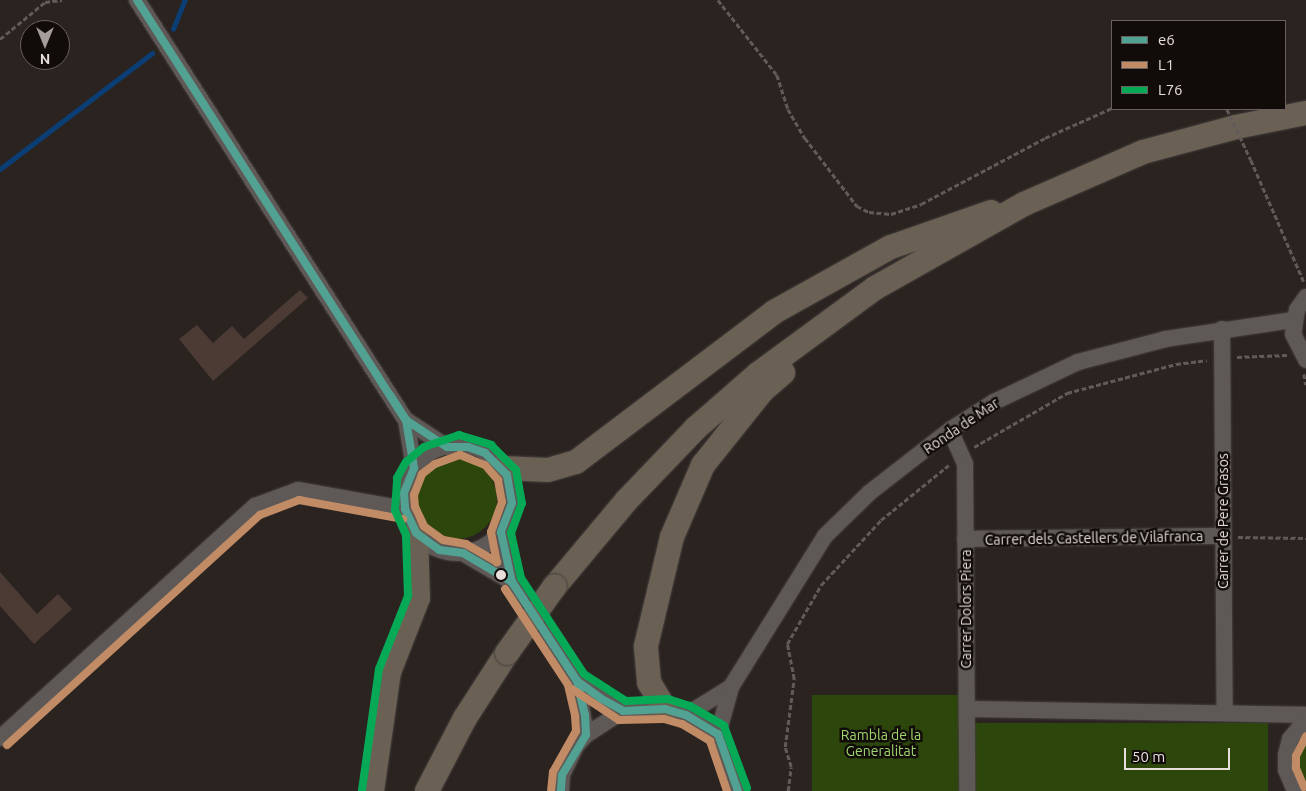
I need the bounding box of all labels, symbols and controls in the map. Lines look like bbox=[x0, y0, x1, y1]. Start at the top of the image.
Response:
north arrow bbox=[20, 20, 70, 70]
legend bbox=[1111, 20, 1286, 110]
text: e6 bbox=[1158, 31, 1175, 48]
text: N bbox=[40, 51, 50, 67]
text: L1 bbox=[1158, 56, 1174, 73]
text: L76 bbox=[1158, 81, 1183, 98]
street label: Ronda de Mar bbox=[920, 395, 1002, 457]
street label: Carrer de Pere Grasos bbox=[1215, 453, 1231, 589]
street label: Carrer dels Castellers de Vilafranca bbox=[985, 528, 1203, 548]
street label: Carrer Dolors Piera bbox=[958, 549, 974, 669]
unlabelled marker bbox=[496, 570, 506, 580]
park label: Rambla de la Generalitat bbox=[841, 727, 921, 760]
scale bar bbox=[1126, 738, 1232, 770]
text: 50 m bbox=[1132, 748, 1165, 765]

